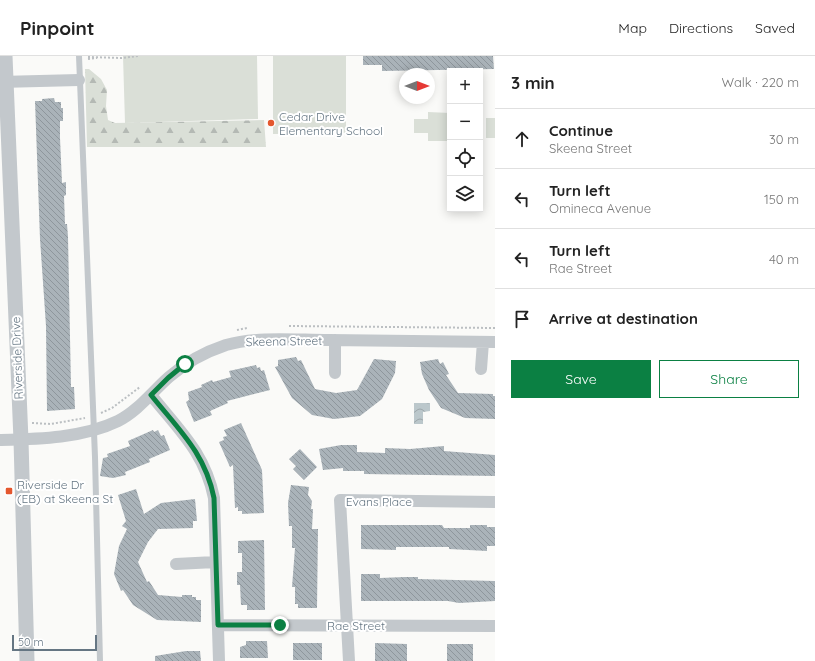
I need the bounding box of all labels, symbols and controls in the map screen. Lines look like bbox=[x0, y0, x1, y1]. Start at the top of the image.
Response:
text: Pinpoint bbox=[20, 16, 95, 40]
text: Map bbox=[618, 19, 647, 37]
text: Directions bbox=[669, 19, 733, 37]
text: Saved bbox=[755, 19, 795, 37]
north arrow bbox=[399, 68, 435, 104]
map controls bbox=[447, 68, 483, 212]
button: + bbox=[447, 68, 483, 104]
text: 3 min bbox=[511, 72, 555, 93]
text: Walk · 220 m bbox=[722, 74, 799, 90]
button: − bbox=[447, 104, 483, 140]
place label: Cedar Drive Elementary School bbox=[279, 109, 383, 138]
marker: Cedar Drive Elementary School bbox=[266, 118, 276, 128]
text: Continue bbox=[549, 121, 613, 140]
icon: ahead bbox=[511, 128, 533, 150]
text: 30 m bbox=[769, 131, 799, 147]
button: locate bbox=[447, 140, 483, 176]
text: Skeena Street bbox=[549, 140, 632, 156]
button: layers bbox=[447, 176, 483, 212]
text: Turn left bbox=[549, 181, 611, 200]
icon: left bbox=[511, 188, 533, 210]
text: 150 m bbox=[764, 191, 799, 207]
text: Omineca Avenue bbox=[549, 200, 651, 216]
text: Turn left bbox=[549, 241, 611, 260]
icon: left bbox=[511, 248, 533, 270]
text: 40 m bbox=[769, 251, 799, 267]
text: Rae Street bbox=[549, 260, 612, 276]
icon: arrive bbox=[511, 308, 533, 330]
text: Arrive at destination bbox=[549, 309, 698, 328]
street label: Riverside Drive bbox=[8, 316, 26, 400]
street label: Skeena Street bbox=[245, 333, 323, 349]
route start bbox=[176, 355, 194, 373]
button: Save bbox=[511, 360, 651, 398]
button: Share bbox=[659, 360, 799, 398]
place label: Riverside Dr (EB) at Skeena St bbox=[17, 477, 113, 506]
marker: Riverside Dr (EB) at Skeena St bbox=[4, 486, 14, 496]
street label: Evans Place bbox=[346, 494, 412, 509]
route end bbox=[271, 616, 289, 634]
street label: Rae Street bbox=[327, 618, 385, 633]
scale bar bbox=[12, 633, 97, 652]
text: 50 m bbox=[18, 635, 44, 649]

